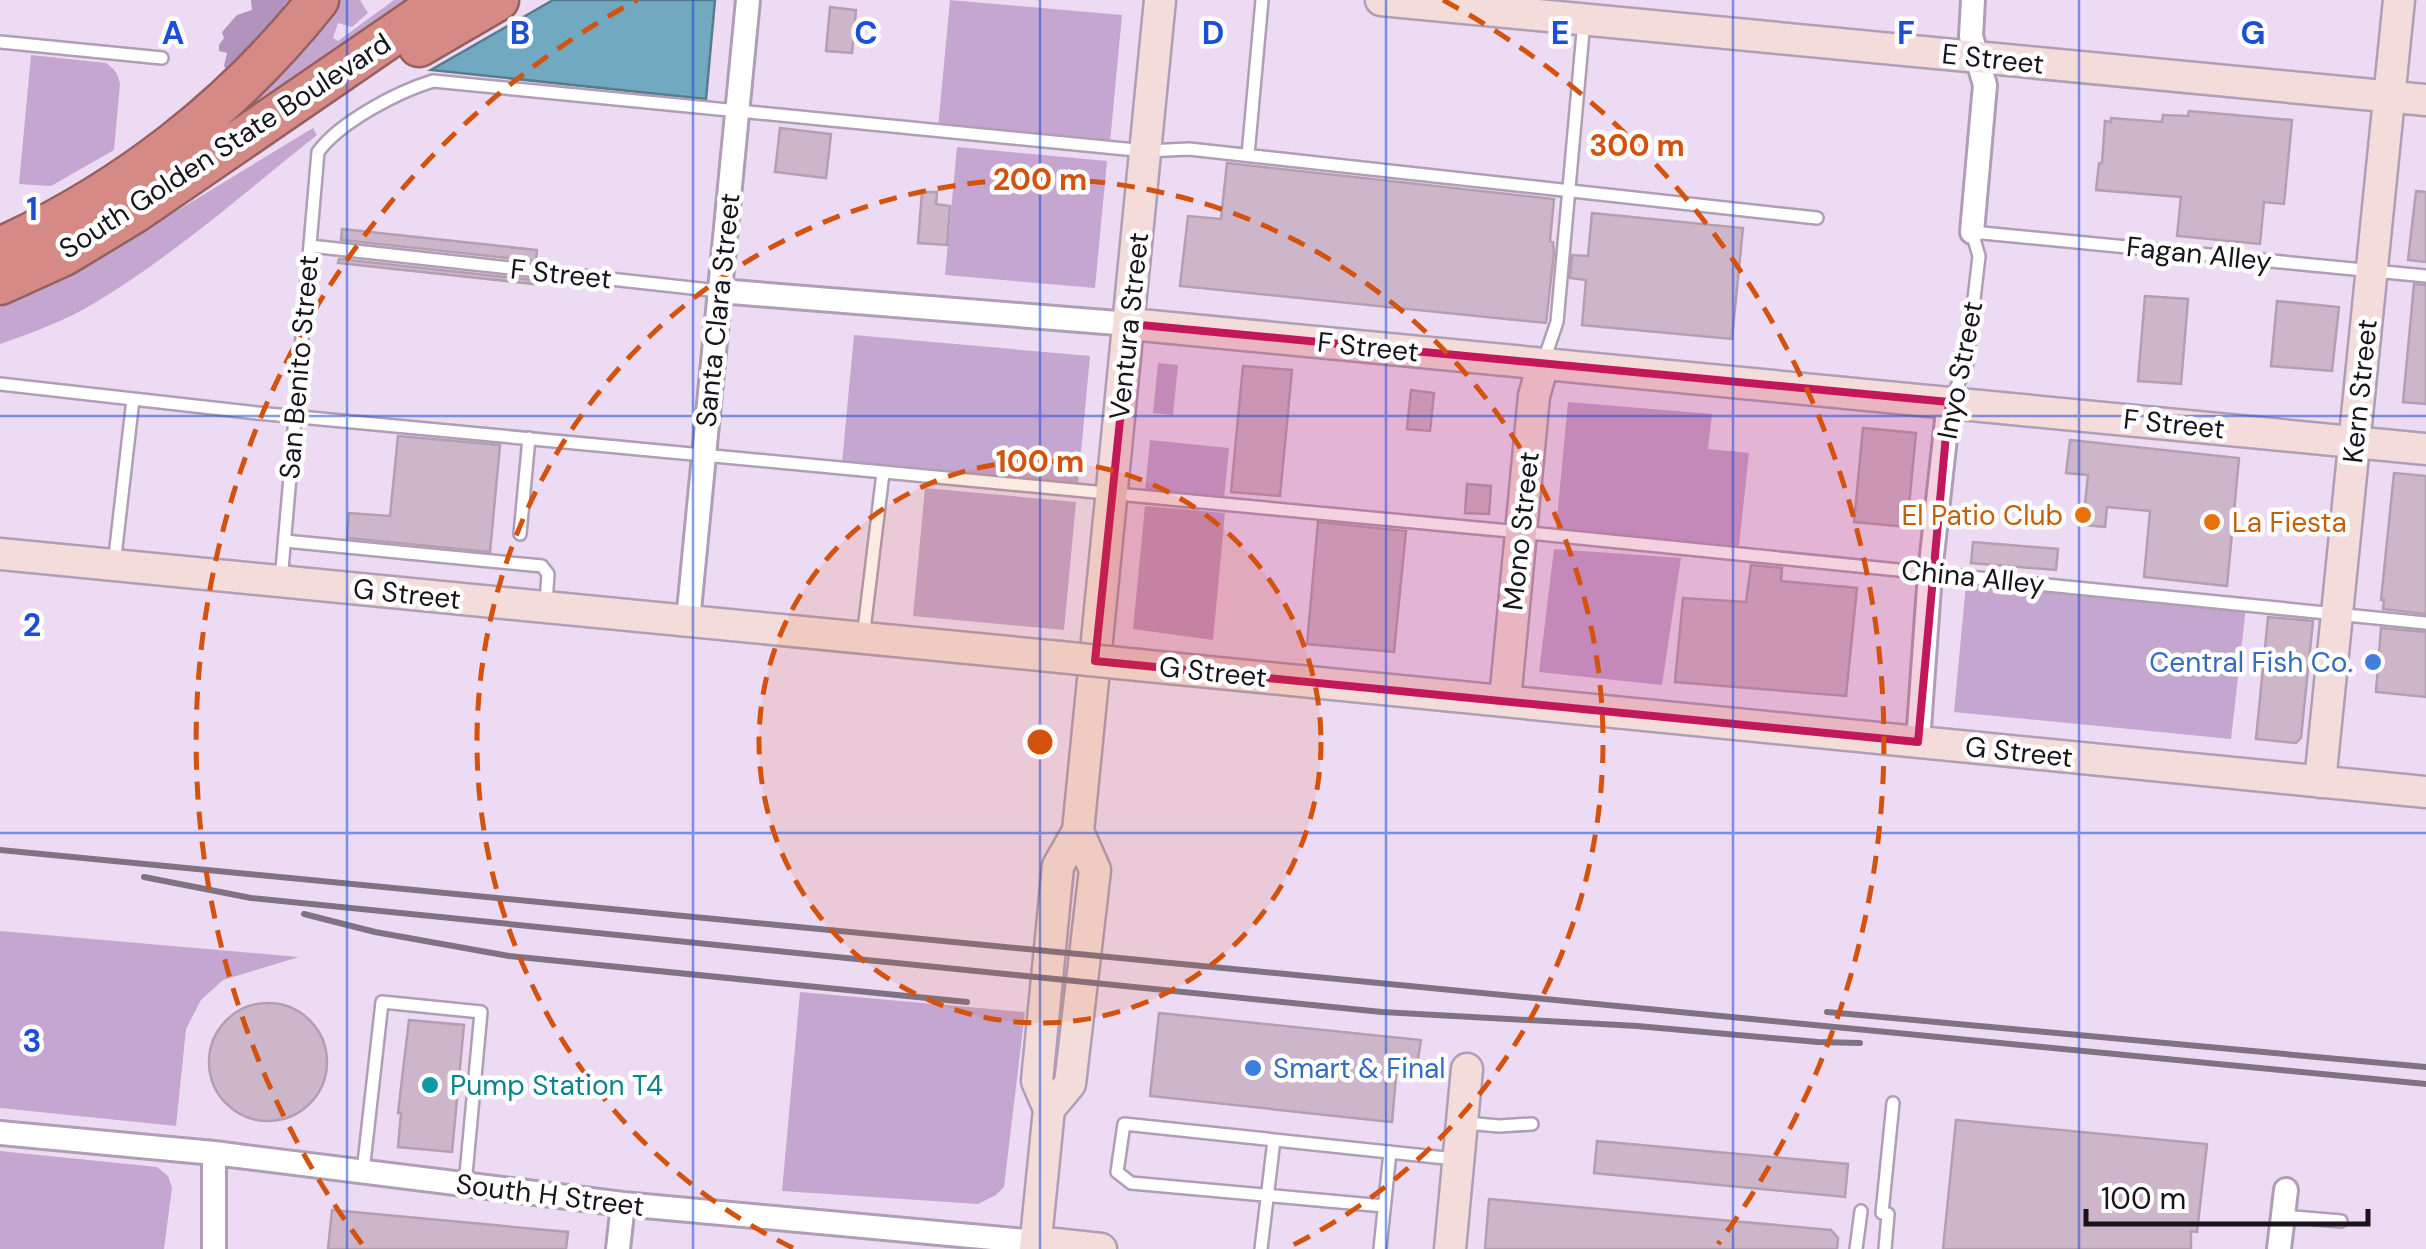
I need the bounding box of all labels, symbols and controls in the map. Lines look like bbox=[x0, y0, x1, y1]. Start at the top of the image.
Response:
text: A bbox=[162, 12, 184, 54]
text: B bbox=[510, 12, 530, 54]
text: C bbox=[854, 12, 878, 54]
text: D bbox=[1202, 12, 1224, 54]
text: E bbox=[1551, 12, 1569, 54]
text: F bbox=[1897, 12, 1915, 54]
text: G bbox=[2241, 12, 2265, 54]
street label: South Golden State Boulevard bbox=[52, 25, 398, 267]
street label: E Street bbox=[1940, 35, 2046, 83]
text: 300 m bbox=[1589, 126, 1685, 165]
text: 200 m bbox=[993, 160, 1087, 199]
text: 1 bbox=[26, 188, 38, 230]
street label: Santa Clara Street bbox=[687, 191, 749, 429]
street label: Fagan Alley bbox=[2125, 228, 2273, 280]
street label: Ventura Street bbox=[1101, 230, 1157, 422]
street label: F Street bbox=[508, 250, 614, 298]
street label: San Benito Street bbox=[271, 254, 327, 480]
street label: Inyo Street bbox=[1928, 298, 1992, 442]
street label: Kern Street bbox=[2334, 317, 2386, 465]
street label: F Street bbox=[1315, 323, 1421, 371]
street label: F Street bbox=[2121, 400, 2227, 448]
text: 100 m bbox=[996, 442, 1084, 481]
street label: Mono Street bbox=[1494, 450, 1548, 612]
place label: El Patio Club bbox=[1901, 497, 2063, 534]
marker: El Patio Club bbox=[2072, 504, 2094, 526]
place label: La Fiesta bbox=[2232, 504, 2347, 541]
marker: La Fiesta bbox=[2201, 511, 2223, 533]
street label: China Alley bbox=[1900, 551, 2046, 603]
street label: G Street bbox=[351, 570, 463, 618]
text: 2 bbox=[23, 604, 41, 646]
place label: Central Fish Co. bbox=[2149, 644, 2353, 681]
street label: G Street bbox=[1157, 648, 1269, 696]
marker: Central Fish Co. bbox=[2362, 651, 2384, 673]
centre of rings bbox=[1022, 724, 1058, 760]
street label: G Street bbox=[1963, 728, 2075, 776]
text: 3 bbox=[22, 1020, 42, 1062]
place label: Smart & Final bbox=[1273, 1050, 1445, 1087]
marker: Smart & Final bbox=[1242, 1057, 1264, 1079]
place label: Pump Station T4 bbox=[450, 1067, 663, 1104]
marker: Pump Station T4 bbox=[419, 1074, 441, 1096]
scale bar bbox=[2086, 1164, 2368, 1226]
street label: South H Street bbox=[454, 1165, 646, 1225]
text: 100 m bbox=[2101, 1179, 2186, 1218]

